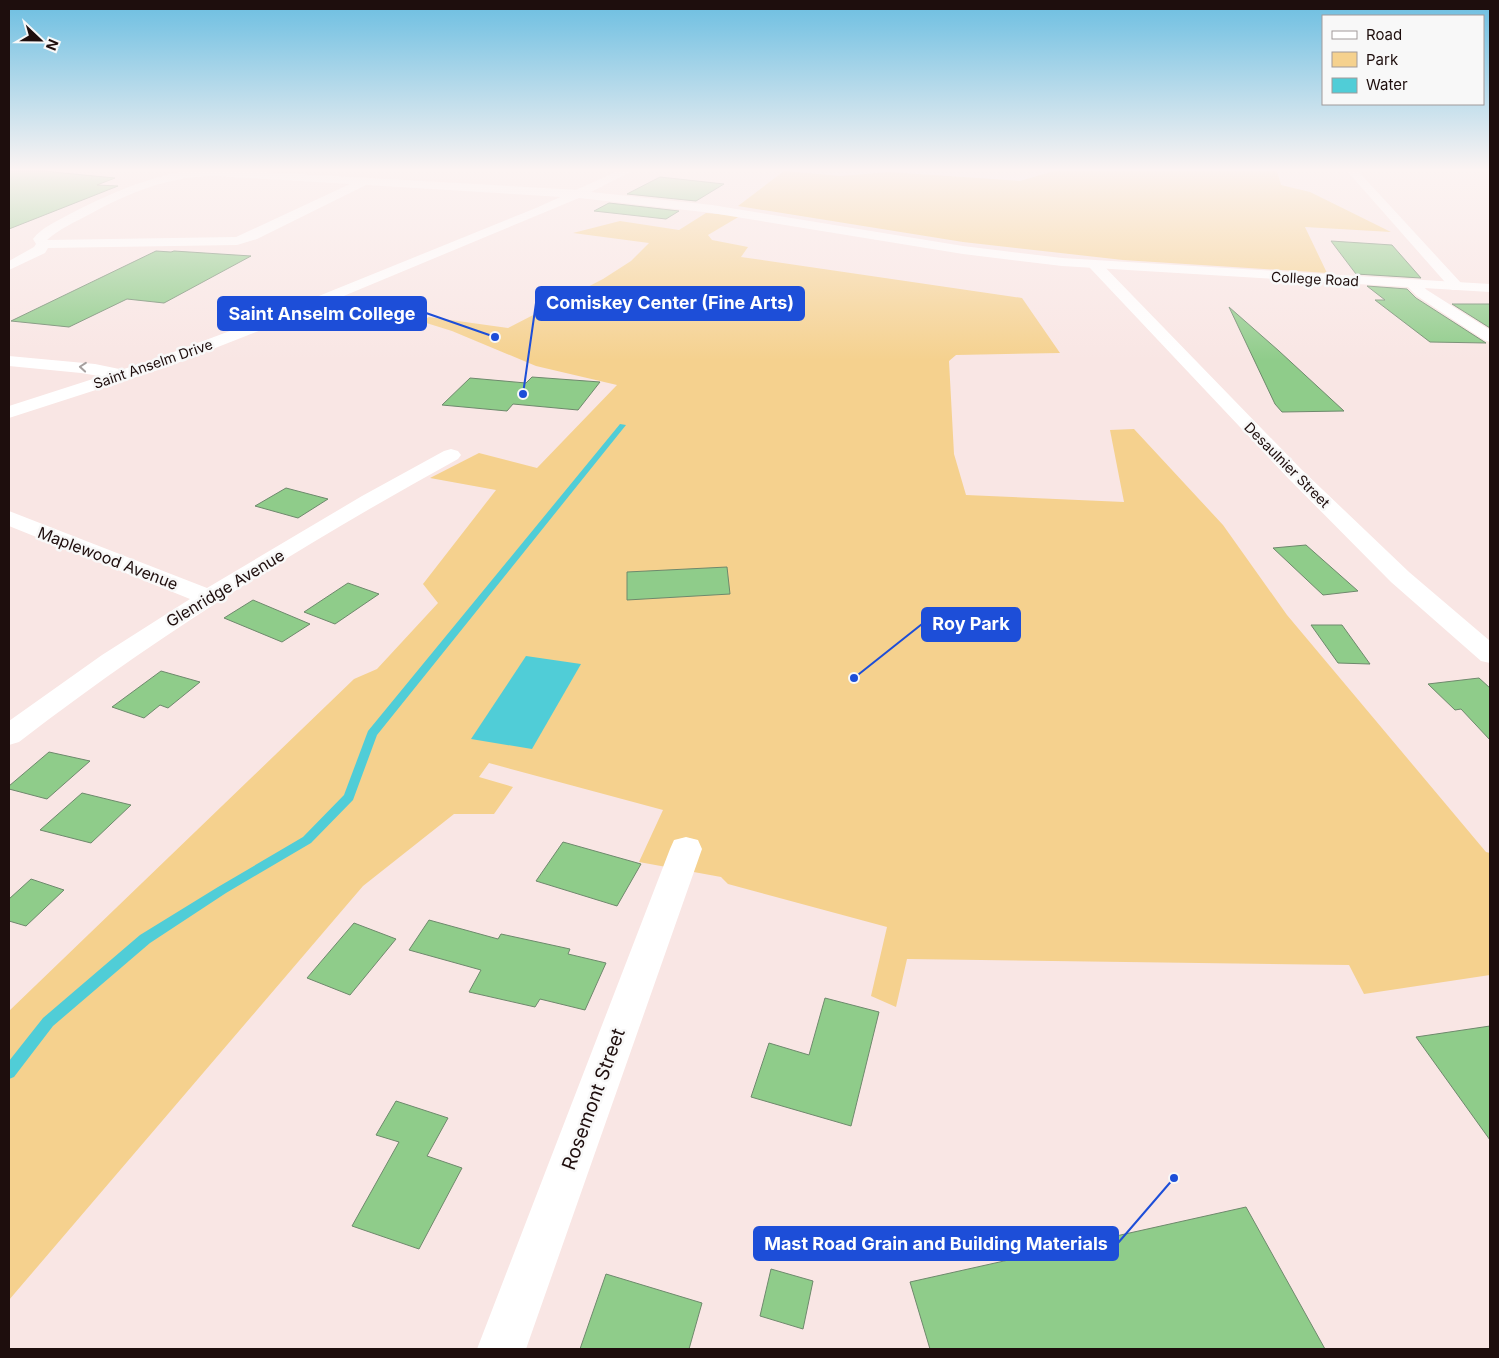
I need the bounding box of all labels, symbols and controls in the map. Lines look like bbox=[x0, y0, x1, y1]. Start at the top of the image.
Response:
north arrow bbox=[15, 15, 65, 65]
legend bbox=[1322, 15, 1484, 105]
text: Road bbox=[1366, 25, 1402, 44]
text: N bbox=[43, 37, 62, 53]
text: Park bbox=[1366, 50, 1399, 69]
text: Water bbox=[1366, 75, 1408, 94]
street label: College Road bbox=[1271, 268, 1359, 289]
callout: Comiskey Center (Fine Arts) bbox=[536, 287, 804, 320]
text: Comiskey Center (Fine Arts) bbox=[546, 292, 794, 313]
callout: Saint Anselm College bbox=[218, 297, 426, 330]
text: Saint Anselm College bbox=[228, 303, 416, 324]
street label: Saint Anselm Drive bbox=[91, 335, 215, 392]
one-way arrow bbox=[79, 362, 87, 373]
street label: Desaulnier Street bbox=[1241, 418, 1334, 511]
street label: Maplewood Avenue bbox=[35, 522, 181, 594]
street label: Glenridge Avenue bbox=[162, 545, 288, 631]
callout: Roy Park bbox=[922, 608, 1020, 641]
text: Roy Park bbox=[932, 613, 1010, 634]
street label: Rosemont Street bbox=[557, 1025, 630, 1173]
callout: Mast Road Grain and Building Materials bbox=[754, 1227, 1118, 1260]
text: Mast Road Grain and Building Materials bbox=[764, 1233, 1108, 1254]

